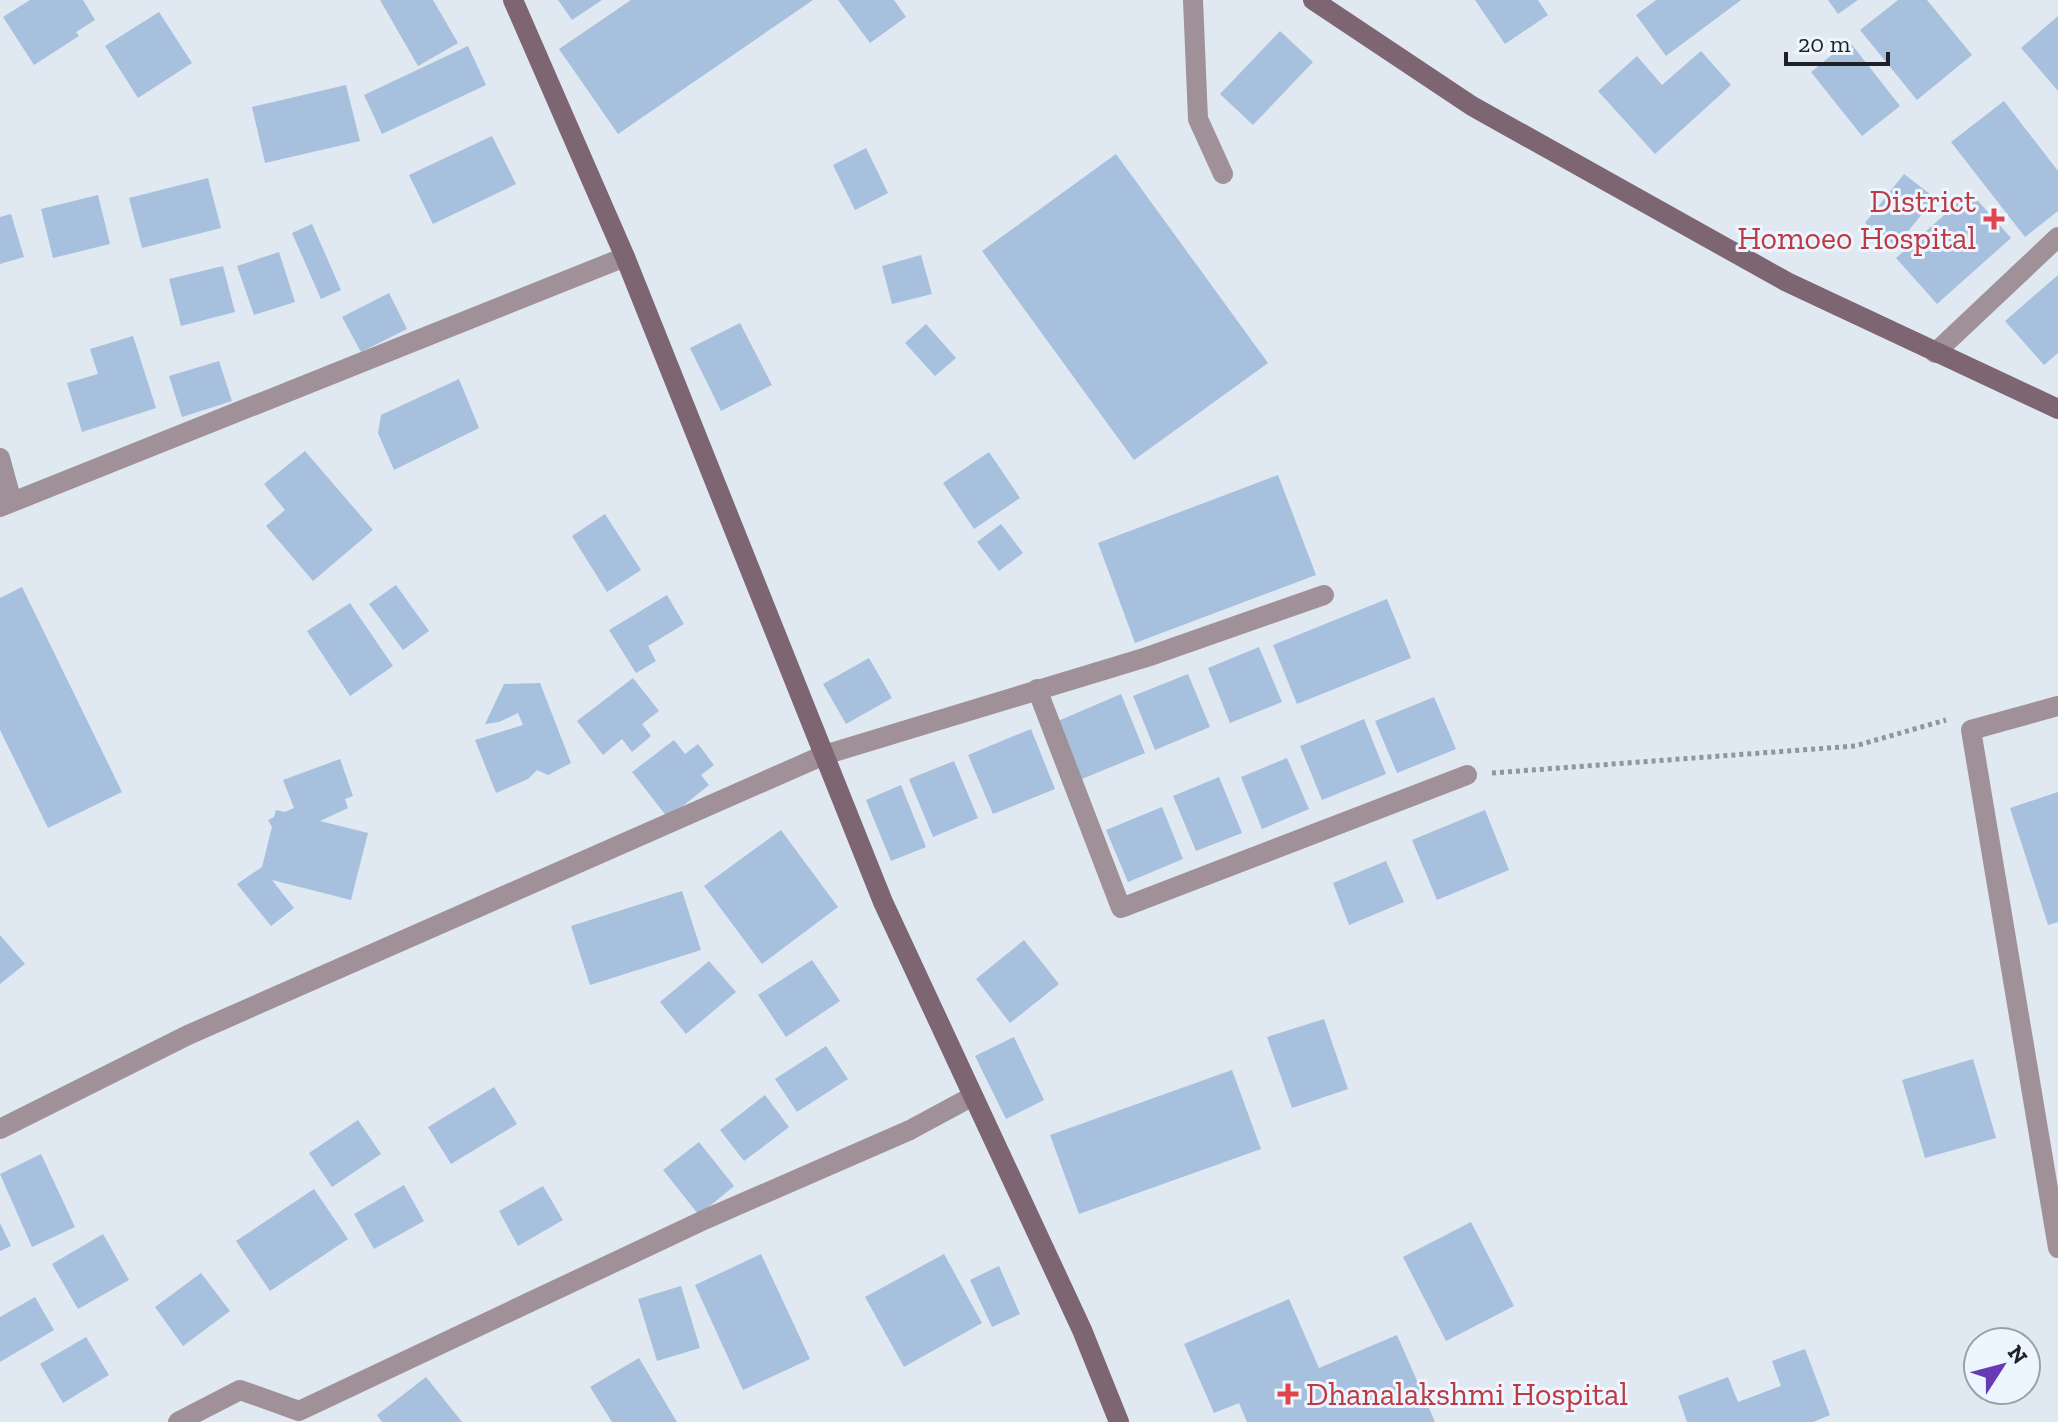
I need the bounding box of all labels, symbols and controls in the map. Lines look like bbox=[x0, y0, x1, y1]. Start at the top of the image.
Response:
scale bar bbox=[1786, 16, 1888, 66]
text: 20 m bbox=[1798, 29, 1851, 58]
place label: District Homoeo Hospital bbox=[1737, 182, 1976, 257]
marker: District Homoeo Hospital bbox=[1983, 208, 2005, 230]
north arrow bbox=[1962, 1326, 2042, 1406]
text: N bbox=[2002, 1340, 2034, 1369]
place label: Dhanalakshmi Hospital bbox=[1306, 1375, 1628, 1413]
marker: Dhanalakshmi Hospital bbox=[1277, 1383, 1299, 1405]

